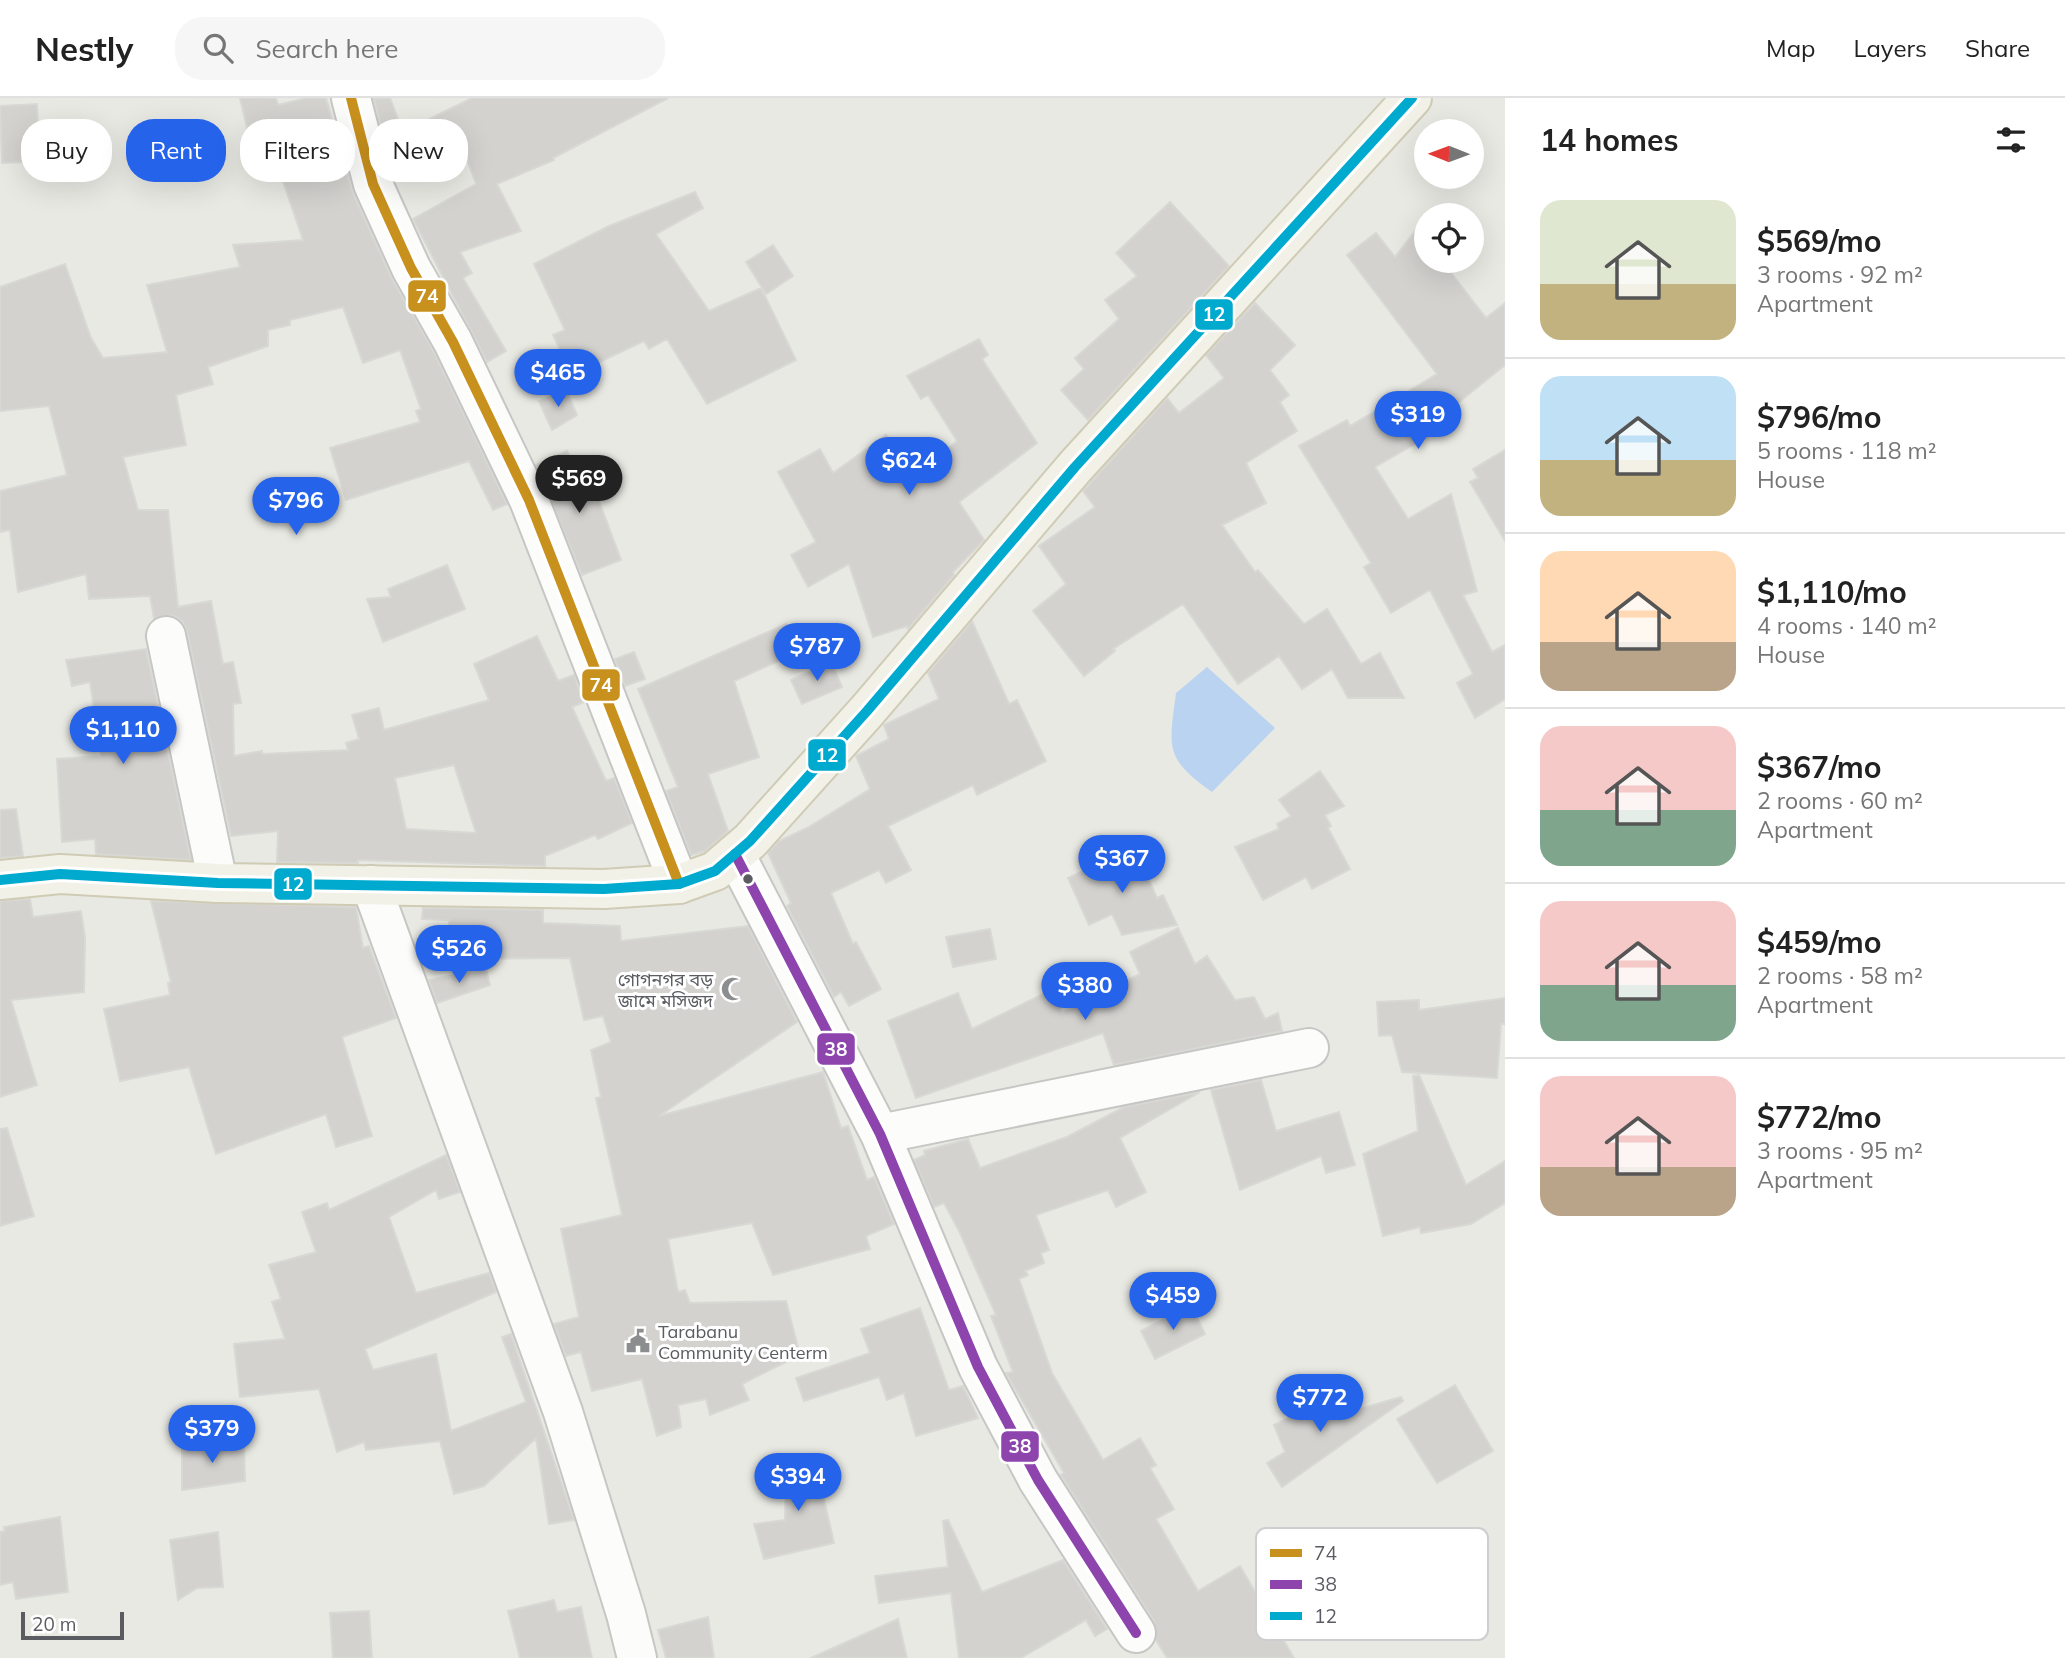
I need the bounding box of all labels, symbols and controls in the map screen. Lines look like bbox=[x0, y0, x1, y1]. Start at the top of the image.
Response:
search box bbox=[175, 17, 665, 80]
text: Nestly bbox=[35, 28, 133, 69]
icon: search bbox=[199, 29, 237, 67]
text: Search here bbox=[255, 32, 398, 65]
text: Map bbox=[1766, 33, 1815, 63]
text: Layers bbox=[1853, 33, 1927, 63]
text: Share bbox=[1965, 33, 2030, 63]
chip: Buy bbox=[21, 119, 112, 182]
chip: Rent bbox=[126, 119, 226, 182]
chip: Filters bbox=[240, 119, 355, 182]
chip: New bbox=[369, 119, 468, 182]
north arrow bbox=[1414, 119, 1484, 189]
map controls bbox=[1414, 119, 1484, 273]
text: 14 homes bbox=[1540, 121, 1679, 159]
icon: filters bbox=[1992, 121, 2030, 159]
button: locate bbox=[1414, 203, 1484, 273]
text: $569/mo bbox=[1757, 222, 1881, 260]
icon: home bbox=[1596, 228, 1680, 312]
text: 3 rooms · 92 m² bbox=[1757, 260, 1923, 289]
line badge: 74 bbox=[407, 279, 447, 313]
text: 74 bbox=[416, 284, 439, 308]
text: Apartment bbox=[1757, 289, 1873, 318]
line badge: 12 bbox=[1194, 298, 1234, 331]
text: 12 bbox=[1203, 302, 1225, 326]
pin: $465 bbox=[517, 350, 599, 409]
text: $465 bbox=[530, 357, 586, 386]
pin: $319 bbox=[1377, 392, 1459, 451]
text: $796/mo bbox=[1757, 398, 1881, 436]
text: $319 bbox=[1390, 399, 1446, 428]
icon: home bbox=[1596, 404, 1680, 488]
text: 5 rooms · 118 m² bbox=[1757, 436, 1937, 465]
pin: $624 bbox=[868, 438, 950, 497]
text: $624 bbox=[881, 445, 937, 474]
pin: $569 bbox=[538, 456, 620, 515]
text: $569 bbox=[551, 463, 607, 492]
text: House bbox=[1757, 465, 1825, 494]
pin: $796 bbox=[255, 478, 337, 537]
text: $796 bbox=[268, 485, 324, 514]
text: $1,110/mo bbox=[1757, 573, 1907, 611]
icon: home bbox=[1596, 579, 1680, 663]
text: 4 rooms · 140 m² bbox=[1757, 611, 1937, 640]
pin: $787 bbox=[776, 624, 858, 683]
text: $787 bbox=[789, 631, 845, 660]
text: House bbox=[1757, 640, 1825, 669]
line badge: 74 bbox=[581, 668, 621, 702]
text: 74 bbox=[590, 673, 613, 697]
pin: $1,110 bbox=[66, 706, 180, 766]
text: $1,110 bbox=[86, 714, 160, 743]
line badge: 12 bbox=[807, 738, 847, 772]
text: 12 bbox=[816, 743, 838, 767]
text: $367/mo bbox=[1757, 748, 1881, 786]
icon: home bbox=[1596, 754, 1680, 838]
text: 2 rooms · 60 m² bbox=[1757, 786, 1923, 815]
text: Apartment bbox=[1757, 815, 1873, 844]
pin: $367 bbox=[1081, 836, 1163, 895]
text: $367 bbox=[1094, 843, 1150, 872]
line badge: 12 bbox=[273, 867, 313, 901]
text: 12 bbox=[282, 872, 304, 896]
unlabelled marker bbox=[741, 872, 755, 886]
text: $459/mo bbox=[1757, 923, 1881, 961]
pin: $526 bbox=[418, 926, 500, 985]
icon: home bbox=[1596, 929, 1680, 1013]
text: $526 bbox=[431, 933, 487, 962]
text: 2 rooms · 58 m² bbox=[1757, 961, 1923, 990]
pin: $380 bbox=[1044, 962, 1126, 1022]
place label: গোগনগর বড় জামে মসিজদ bbox=[617, 968, 714, 1012]
text: $380 bbox=[1057, 970, 1113, 999]
mosque icon: গোগনগর বড় জামে মসিজদ bbox=[719, 975, 747, 1003]
text: Apartment bbox=[1757, 990, 1873, 1019]
line badge: 38 bbox=[816, 1032, 856, 1066]
text: 38 bbox=[825, 1037, 847, 1061]
text: $772/mo bbox=[1757, 1098, 1881, 1136]
icon: home bbox=[1596, 1104, 1680, 1188]
text: 3 rooms · 95 m² bbox=[1757, 1136, 1923, 1165]
text: Apartment bbox=[1757, 1165, 1873, 1194]
pin: $459 bbox=[1132, 1272, 1214, 1332]
text: $459 bbox=[1145, 1280, 1201, 1309]
place label: Tarabanu Community Centerm bbox=[658, 1320, 828, 1364]
public building icon: Tarabanu Community Centerm bbox=[624, 1327, 652, 1355]
pin: $772 bbox=[1279, 1374, 1361, 1434]
text: $772 bbox=[1292, 1382, 1348, 1411]
pin: $379 bbox=[171, 1406, 253, 1465]
text: $379 bbox=[184, 1413, 240, 1442]
line badge: 38 bbox=[1000, 1430, 1040, 1463]
text: 38 bbox=[1009, 1434, 1031, 1458]
pin: $394 bbox=[757, 1454, 839, 1513]
text: $394 bbox=[770, 1461, 826, 1490]
legend bbox=[1256, 1528, 1488, 1640]
text: 74 bbox=[1314, 1541, 1337, 1565]
text: 38 bbox=[1314, 1572, 1337, 1596]
text: 12 bbox=[1314, 1604, 1337, 1628]
scale bar bbox=[21, 1609, 124, 1641]
text: 20 m bbox=[32, 1612, 76, 1636]

